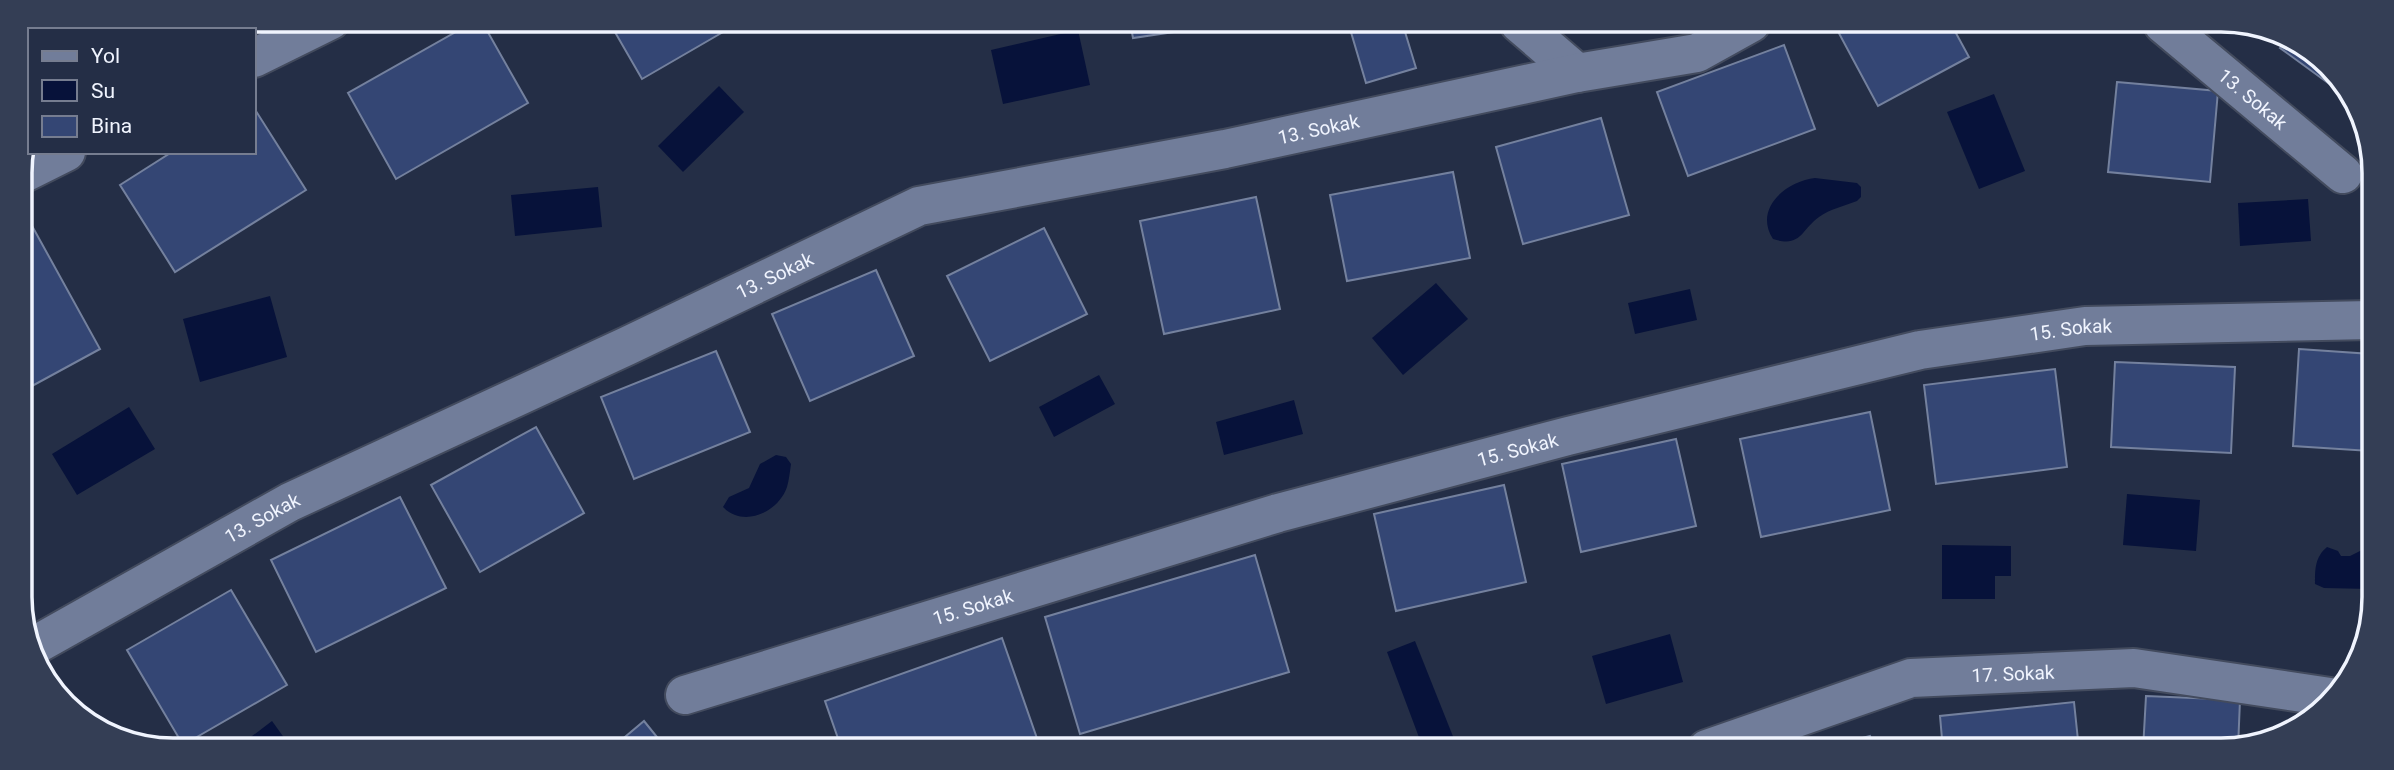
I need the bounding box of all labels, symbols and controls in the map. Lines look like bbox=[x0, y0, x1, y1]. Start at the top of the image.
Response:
legend bbox=[28, 28, 256, 154]
text: Yol bbox=[91, 44, 120, 68]
street label: 13. Sokak bbox=[2213, 64, 2292, 135]
text: Su bbox=[91, 79, 115, 103]
street label: 13. Sokak bbox=[1276, 109, 1362, 149]
text: Bina bbox=[91, 114, 132, 138]
street label: 13. Sokak bbox=[732, 247, 817, 304]
street label: 15. Sokak bbox=[2028, 314, 2113, 346]
street label: 15. Sokak bbox=[1475, 428, 1561, 472]
street label: 13. Sokak bbox=[221, 488, 304, 548]
street label: 15. Sokak bbox=[930, 584, 1016, 630]
street label: 17. Sokak bbox=[1971, 661, 2055, 687]

